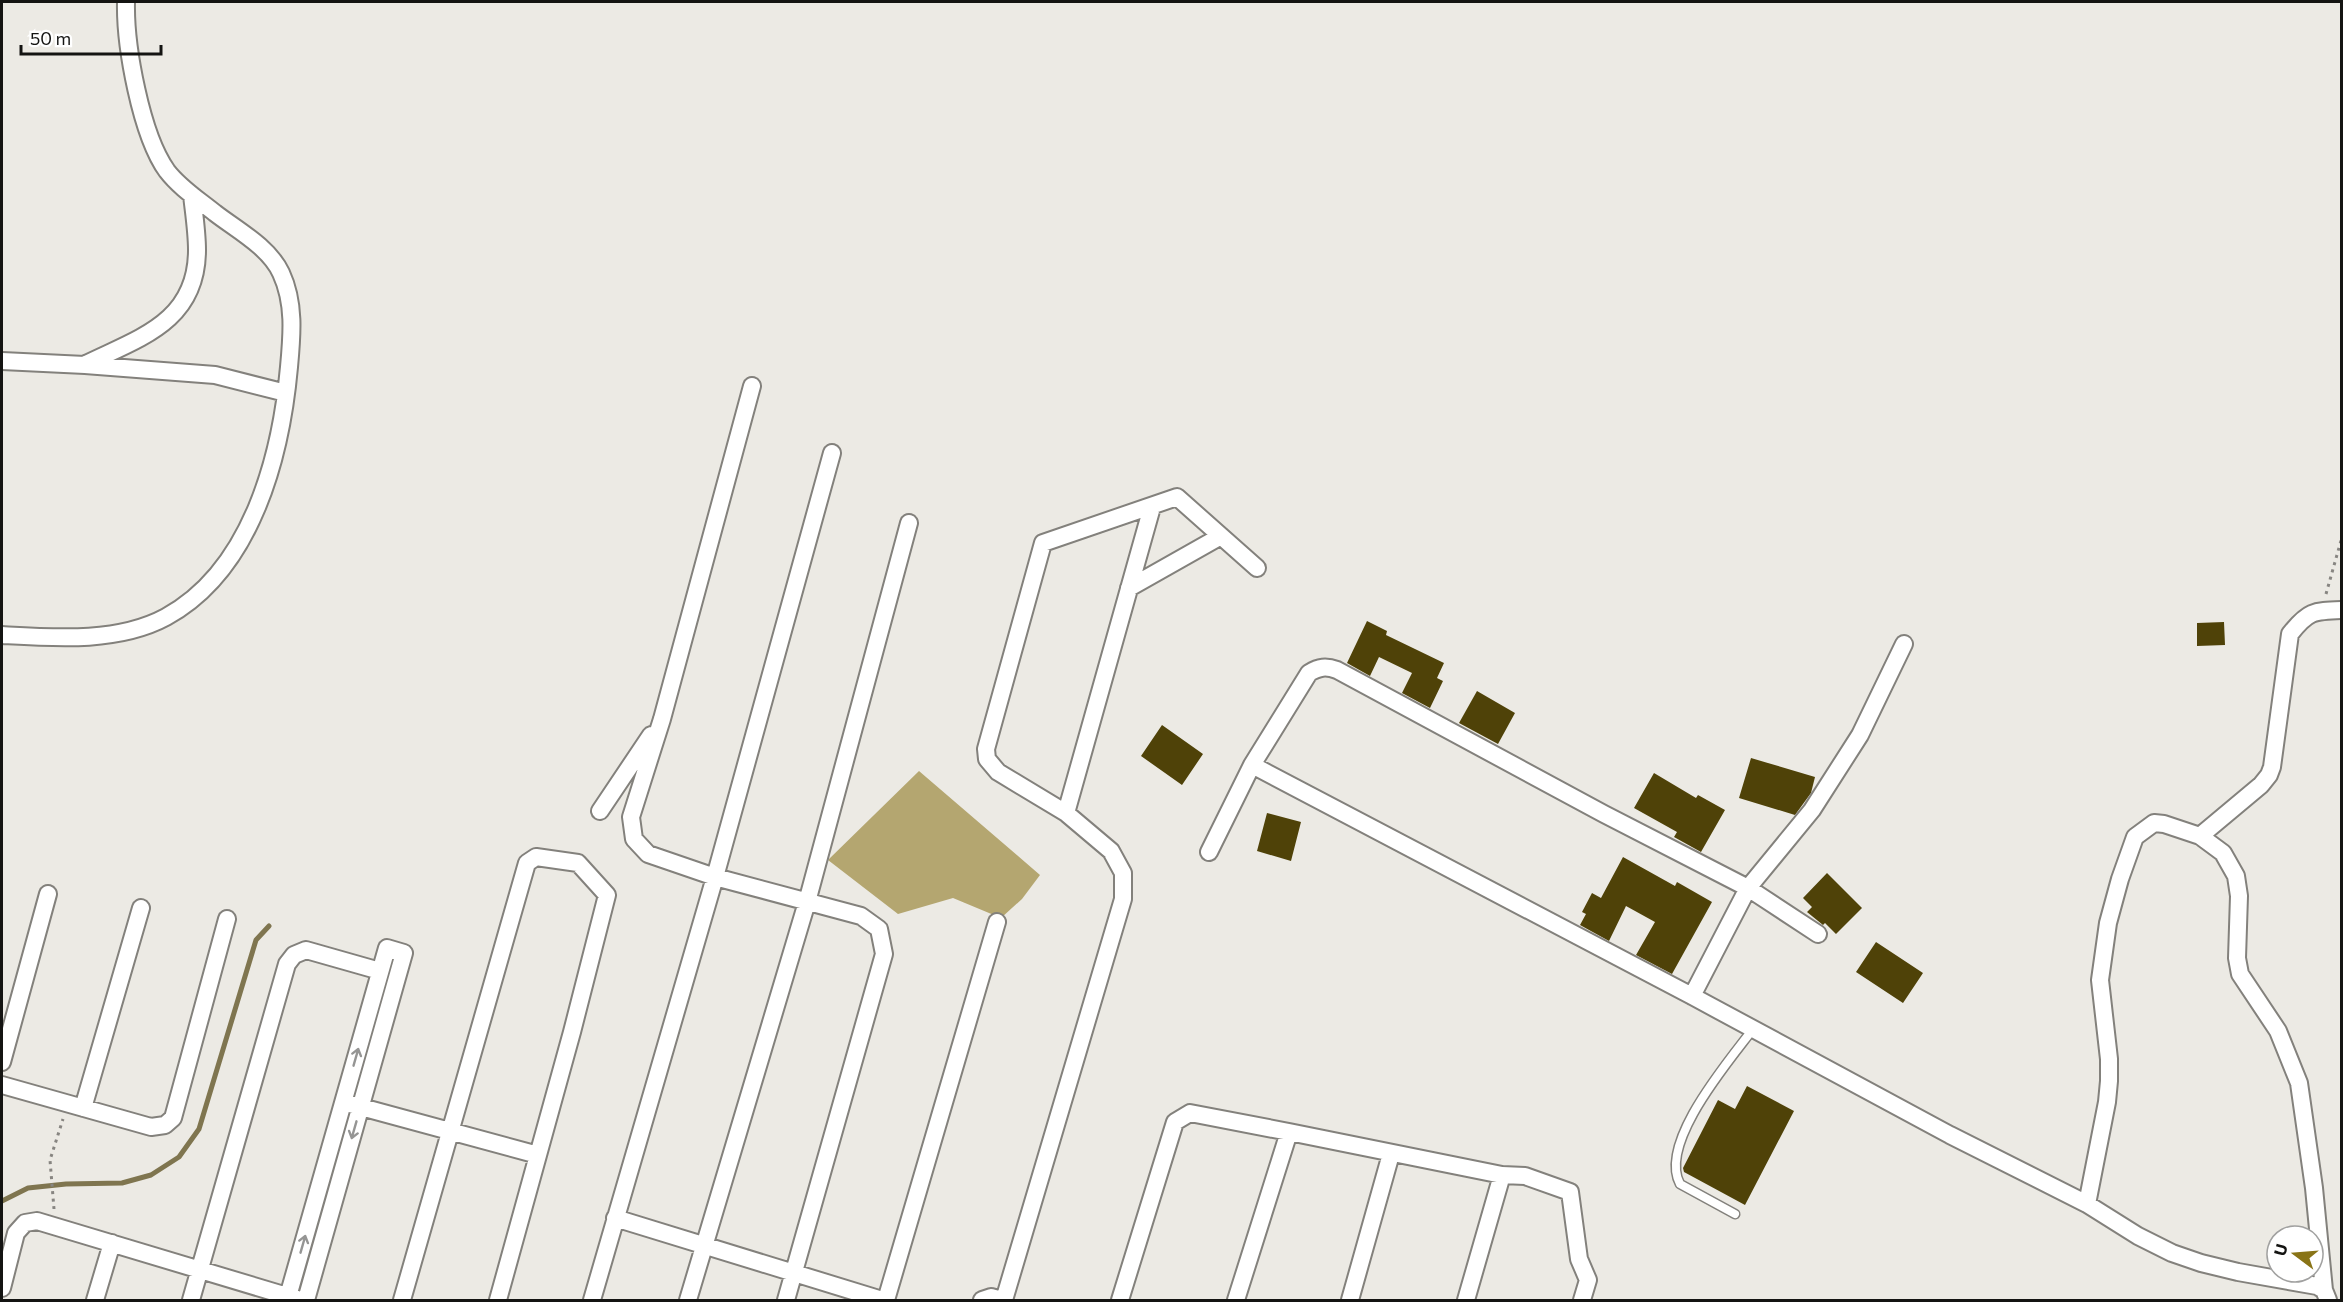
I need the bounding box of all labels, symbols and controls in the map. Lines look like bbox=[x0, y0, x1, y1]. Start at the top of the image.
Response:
scale bar bbox=[21, 18, 160, 56]
text: 50 m bbox=[30, 27, 71, 49]
one-way arrow bbox=[351, 1047, 362, 1066]
one-way arrow bbox=[348, 1121, 359, 1140]
north arrow bbox=[2265, 1224, 2325, 1284]
one-way arrow bbox=[298, 1235, 309, 1254]
text: U bbox=[2269, 1242, 2291, 1258]

